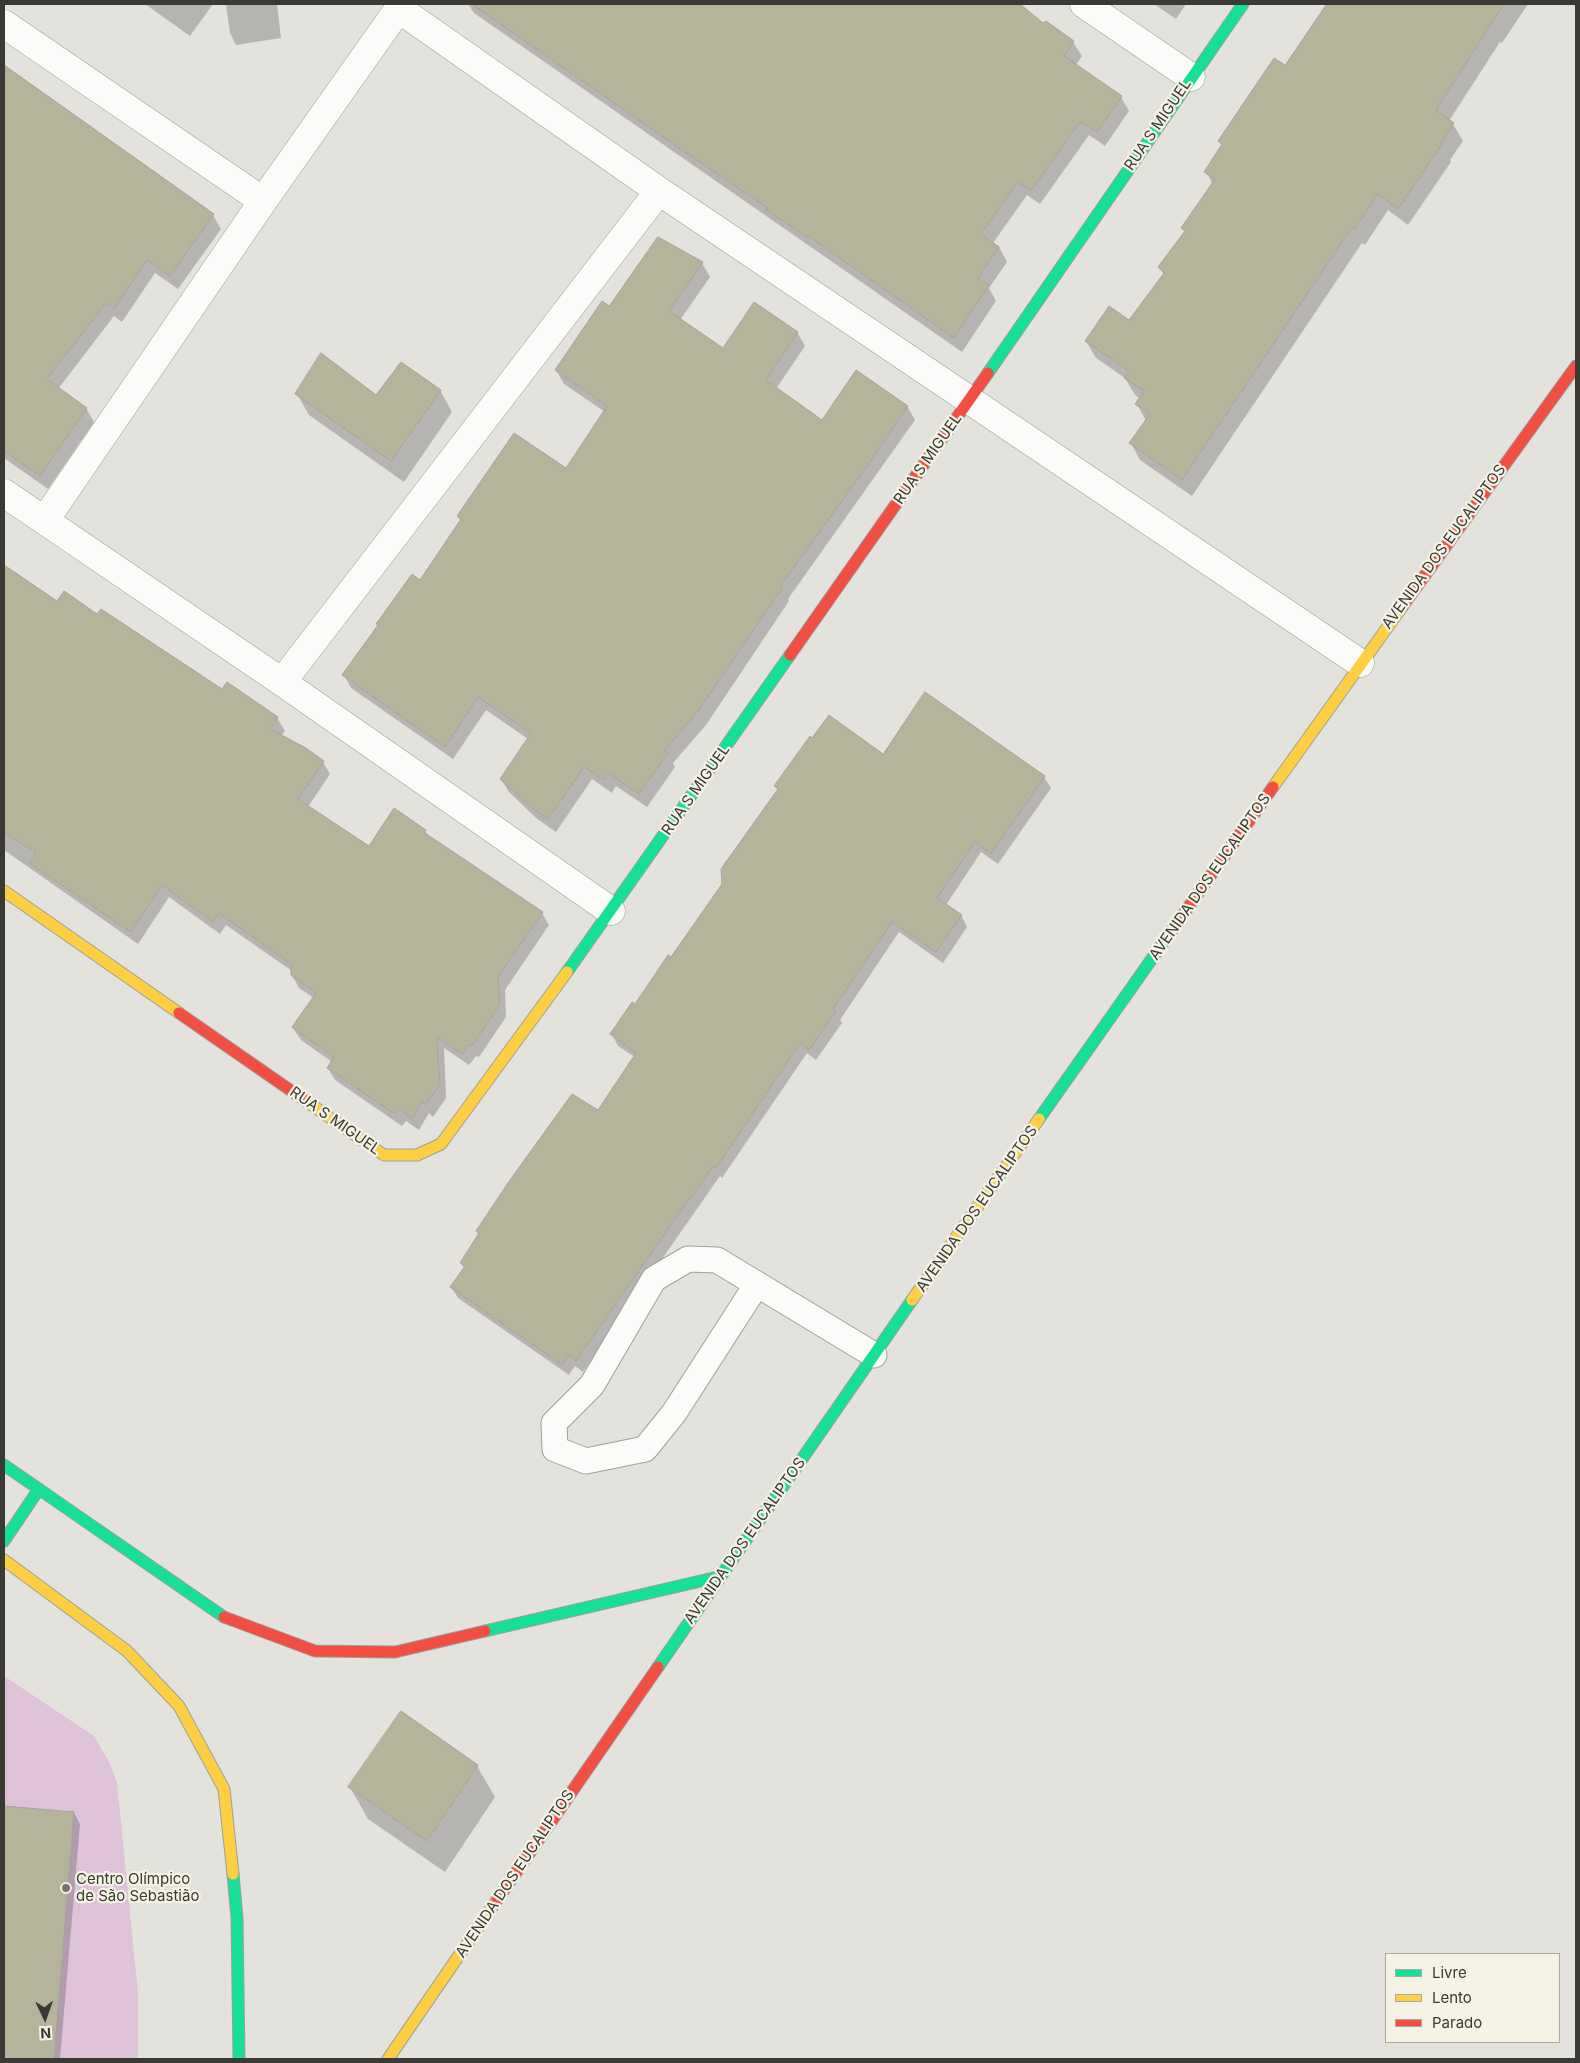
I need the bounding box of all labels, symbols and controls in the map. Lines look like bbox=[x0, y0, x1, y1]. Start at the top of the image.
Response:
street label: RUA S MIGUEL bbox=[1121, 76, 1195, 174]
street label: RUA S MIGUEL bbox=[890, 410, 966, 508]
street label: AVENIDA DOS EUCALIPTOS bbox=[1378, 461, 1510, 633]
street label: RUA S MIGUEL bbox=[658, 741, 734, 839]
street label: AVENIDA DOS EUCALIPTOS bbox=[1146, 790, 1274, 964]
street label: RUA S MIGUEL bbox=[286, 1083, 384, 1159]
street label: AVENIDA DOS EUCALIPTOS bbox=[913, 1122, 1041, 1296]
street label: AVENIDA DOS EUCALIPTOS bbox=[681, 1454, 809, 1628]
street label: AVENIDA DOS EUCALIPTOS bbox=[452, 1787, 578, 1961]
place label: Centro Olímpico de São Sebastião bbox=[76, 1870, 199, 1905]
marker: Centro Olímpico de São Sebastião bbox=[60, 1882, 72, 1894]
legend bbox=[1385, 1953, 1560, 2043]
text: Livre bbox=[1432, 1963, 1467, 1982]
text: Lento bbox=[1432, 1988, 1472, 2007]
north arrow bbox=[20, 1993, 70, 2043]
text: Parado bbox=[1432, 2013, 1482, 2032]
text: N bbox=[40, 2025, 52, 2042]

